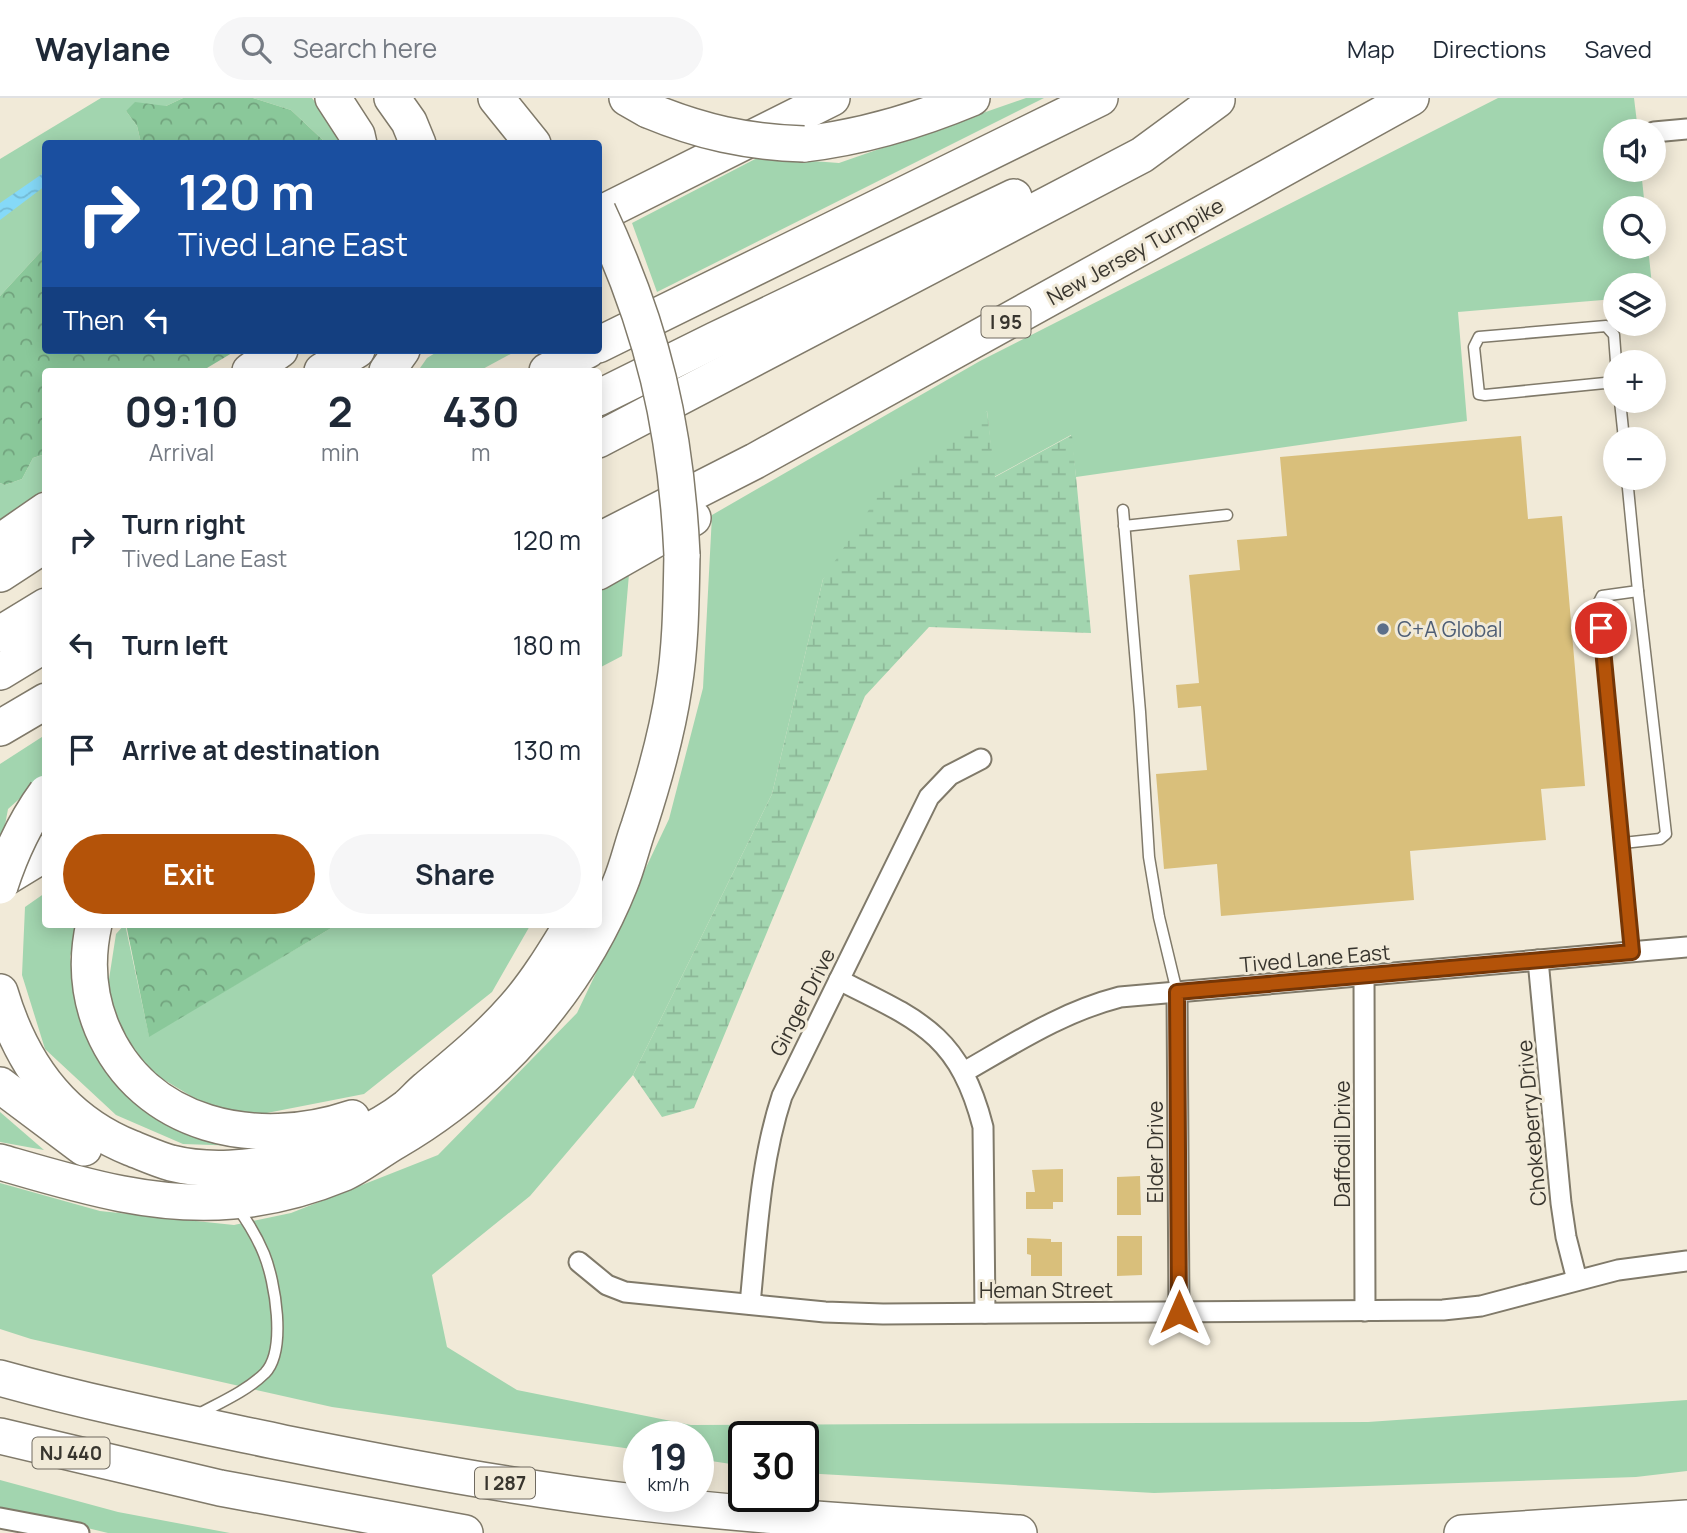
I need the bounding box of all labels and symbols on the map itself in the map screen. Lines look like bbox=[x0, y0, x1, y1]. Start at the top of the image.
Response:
street label: New Jersey Turnpike bbox=[1042, 191, 1228, 311]
road number: I 95 bbox=[982, 306, 1030, 338]
pin bbox=[1571, 598, 1631, 658]
place label: C+A Global bbox=[1397, 615, 1503, 643]
marker: C+A Global bbox=[1375, 621, 1391, 637]
street label: Tived Lane East bbox=[1239, 937, 1391, 979]
street label: Ginger Drive bbox=[763, 943, 841, 1061]
street label: Chokeberry Drive bbox=[1510, 1039, 1552, 1207]
street label: Daffodil Drive bbox=[1328, 1080, 1356, 1208]
street label: Elder Drive bbox=[1141, 1101, 1169, 1203]
position arrow bbox=[1142, 1275, 1216, 1349]
street label: Heman Street bbox=[979, 1276, 1113, 1304]
speed limit sign: 30 bbox=[728, 1421, 819, 1512]
road number: NJ 440 bbox=[32, 1438, 110, 1469]
road number: I 287 bbox=[475, 1468, 535, 1498]

